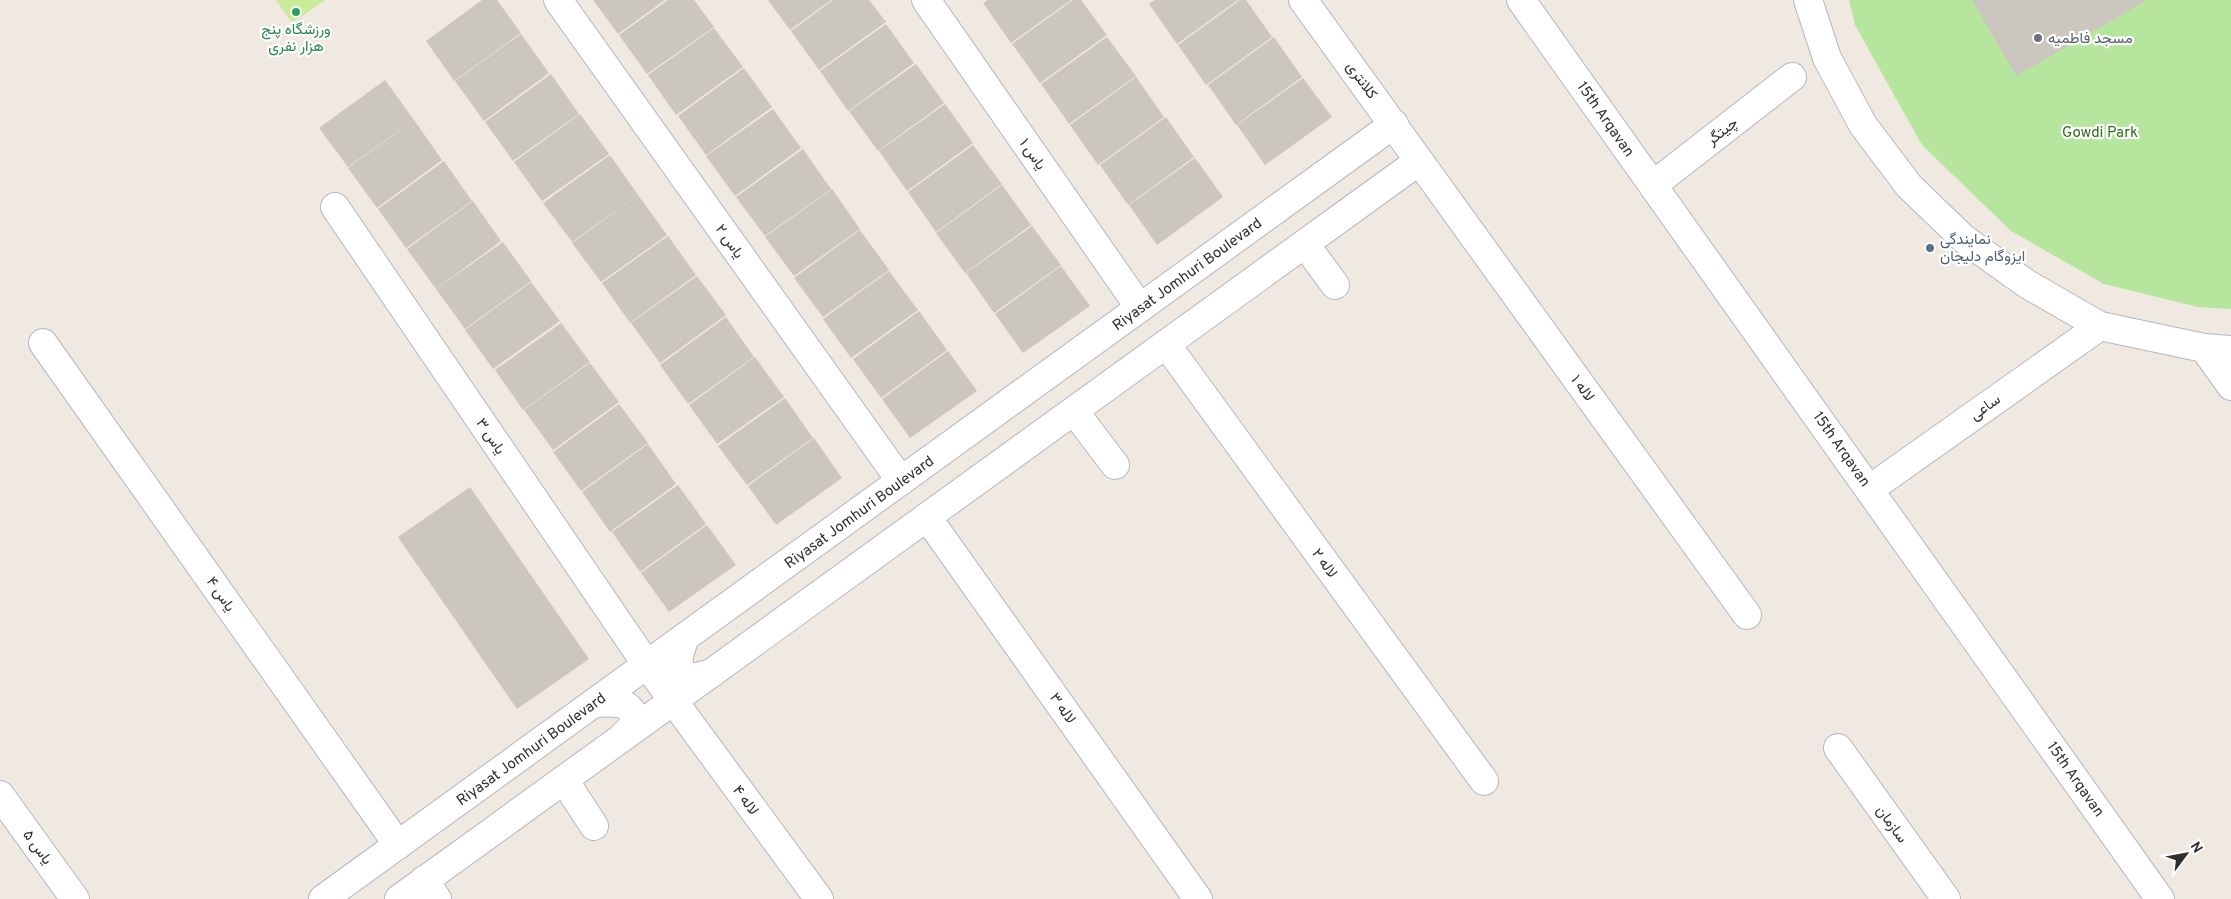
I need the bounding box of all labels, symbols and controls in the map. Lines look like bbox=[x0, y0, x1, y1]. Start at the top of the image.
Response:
marker: ورزشگاه پنج هزار نفری bbox=[290, 6, 302, 18]
place label: ورزشگاه پنج هزار نفری bbox=[261, 21, 331, 57]
place label: مسجد فاطمیه bbox=[2048, 30, 2133, 49]
marker: مسجد فاطمیه bbox=[2032, 32, 2044, 44]
street label: کلانتری bbox=[1341, 58, 1381, 104]
street label: 15th Arqavan bbox=[1572, 79, 1638, 161]
street label: چیتگر bbox=[1703, 114, 1742, 151]
park label: Gowdi Park bbox=[2062, 124, 2138, 143]
street label: یاس ۱ bbox=[1014, 135, 1049, 174]
street label: Riyasat Jomhuri Boulevard bbox=[1109, 215, 1266, 336]
street label: یاس ۲ bbox=[710, 221, 747, 263]
place label: نمایندگی ایزوگام دلیجان bbox=[1940, 231, 2025, 267]
marker: نمایندگی ایزوگام دلیجان bbox=[1924, 242, 1936, 254]
street label: لاله ۱ bbox=[1566, 372, 1598, 406]
street label: ساعی bbox=[1967, 391, 2005, 426]
street label: 15th Arqavan bbox=[1808, 409, 1874, 491]
street label: یاس ۳ bbox=[471, 415, 509, 459]
street label: Riyasat Jomhuri Boulevard bbox=[781, 453, 938, 574]
street label: لاله ۲ bbox=[1307, 545, 1341, 582]
street label: یاس ۴ bbox=[201, 574, 239, 616]
street label: لاله ۳ bbox=[1044, 689, 1079, 728]
street label: Riyasat Jomhuri Boulevard bbox=[453, 690, 610, 811]
street label: 15th Arqavan bbox=[2042, 739, 2108, 821]
street label: لاله ۴ bbox=[727, 782, 762, 820]
street label: سازمان bbox=[1871, 802, 1911, 848]
street label: یاس ۵ bbox=[18, 827, 56, 869]
north arrow bbox=[2161, 829, 2211, 879]
text: N bbox=[2186, 839, 2206, 857]

